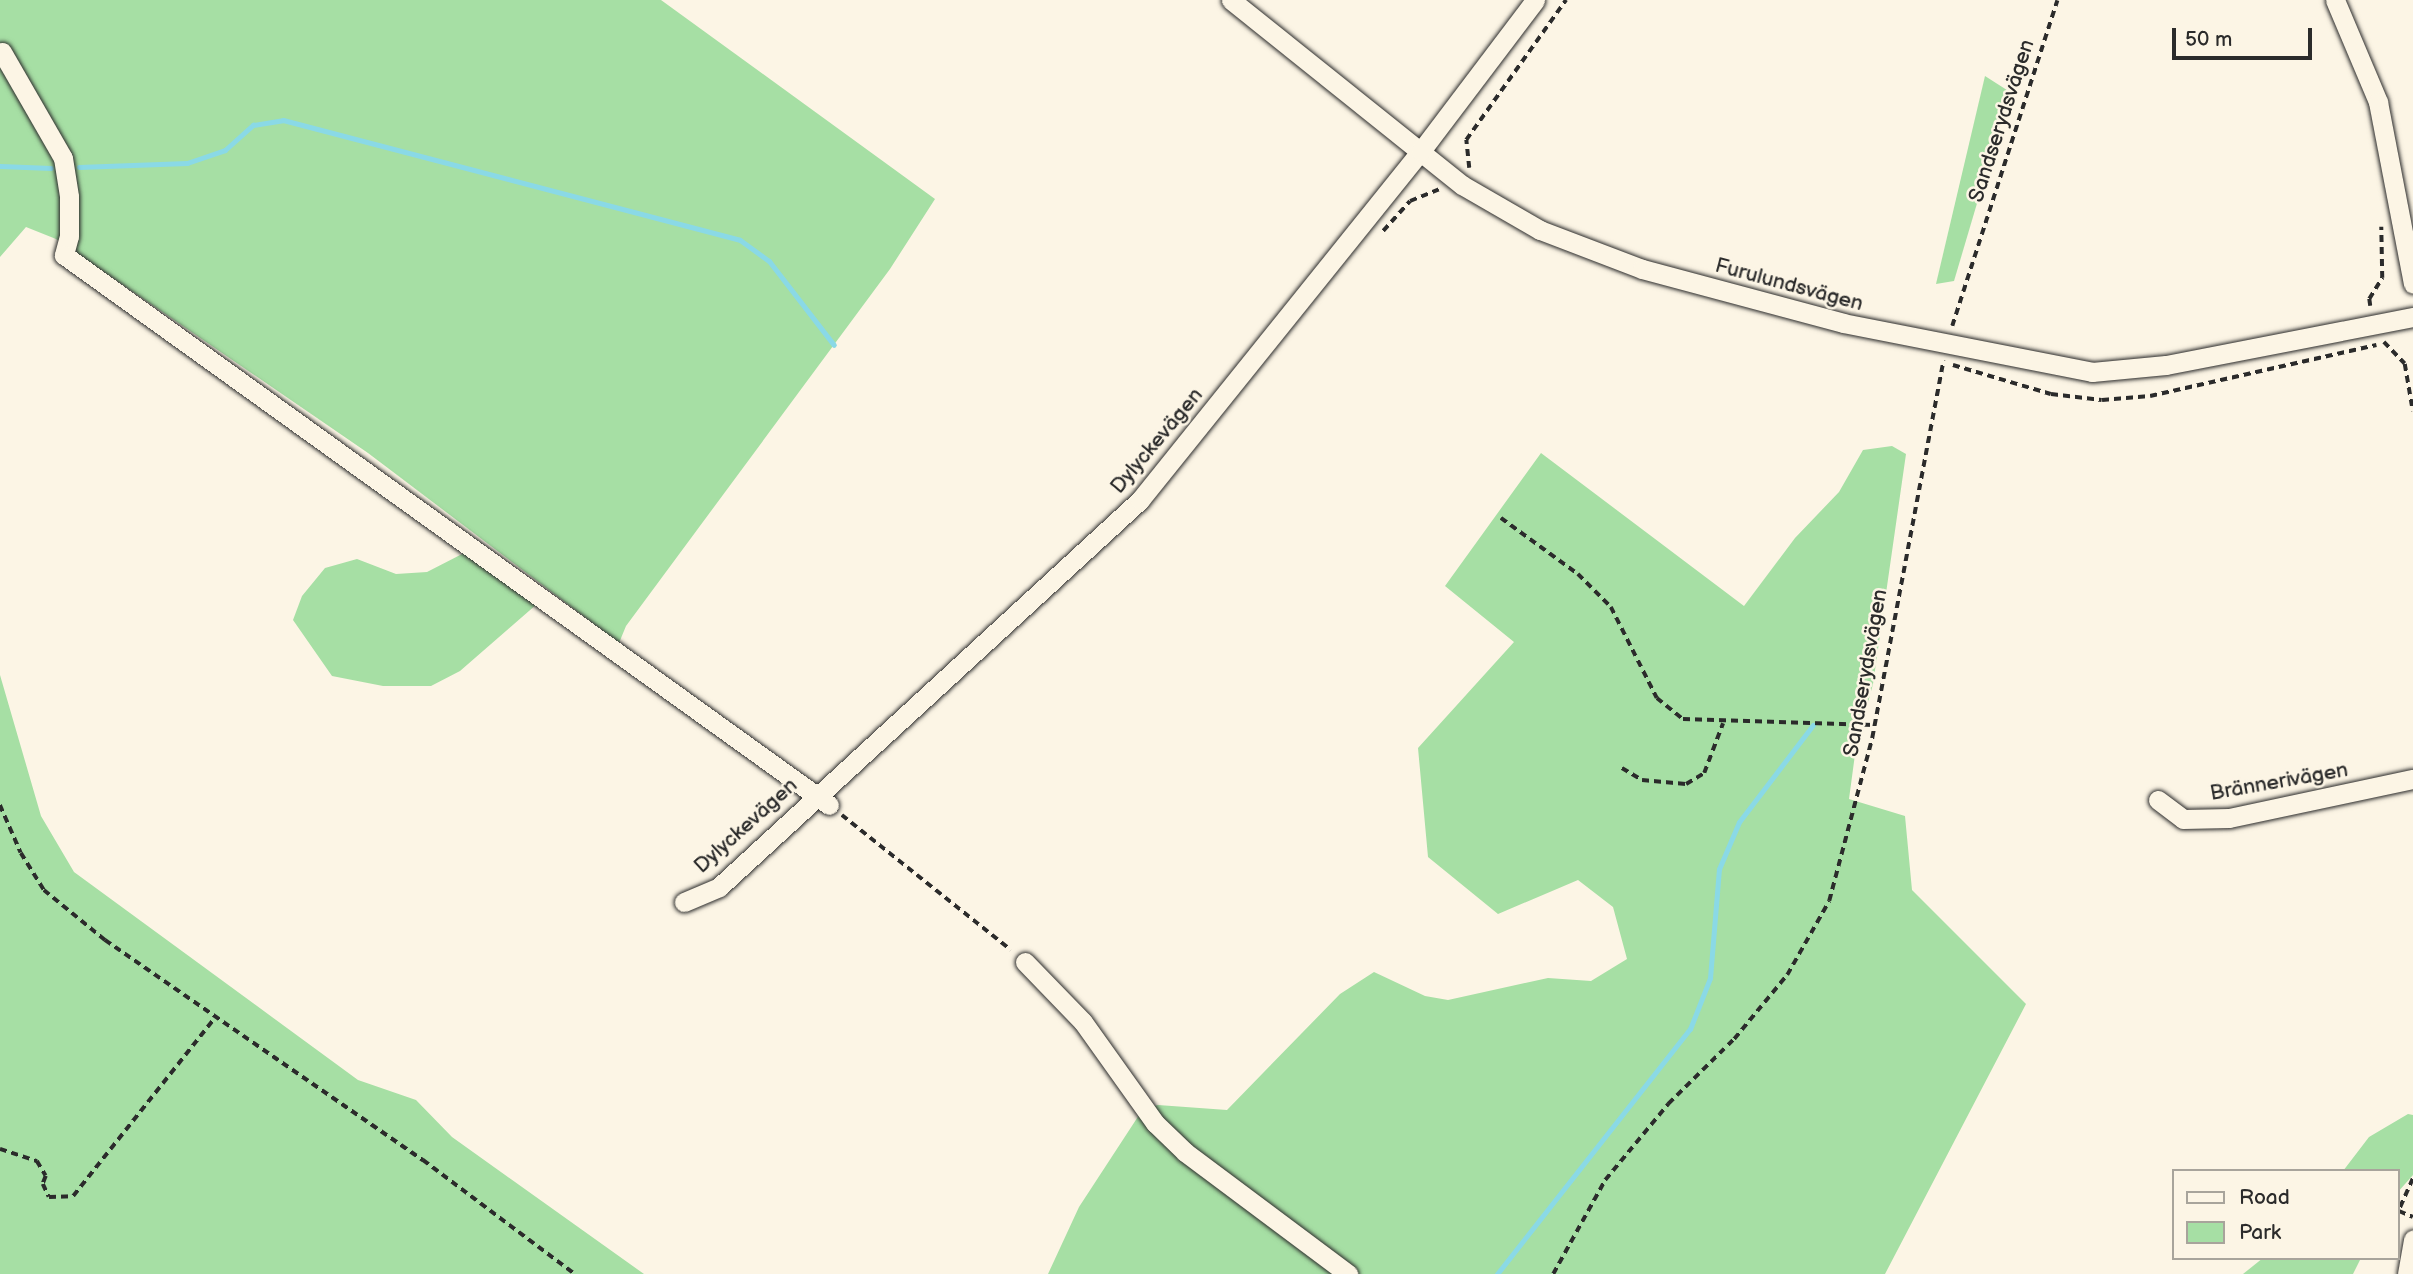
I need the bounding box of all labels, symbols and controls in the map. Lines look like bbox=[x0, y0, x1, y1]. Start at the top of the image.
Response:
scale bar bbox=[2175, 14, 2315, 58]
text: 50 m bbox=[2185, 27, 2232, 52]
street label: Sandserydsvägen bbox=[1964, 37, 2040, 205]
street label: Furulundsvägen bbox=[1712, 253, 1866, 317]
street label: Dylyckevägen bbox=[1106, 383, 1208, 499]
street label: Sandserydsvägen bbox=[1839, 587, 1893, 759]
street label: Brännerivägen bbox=[2208, 757, 2350, 807]
street label: Dylyckevägen bbox=[689, 773, 803, 879]
legend bbox=[2172, 1169, 2399, 1260]
text: Road bbox=[2239, 1185, 2290, 1210]
text: Park bbox=[2239, 1220, 2281, 1245]

